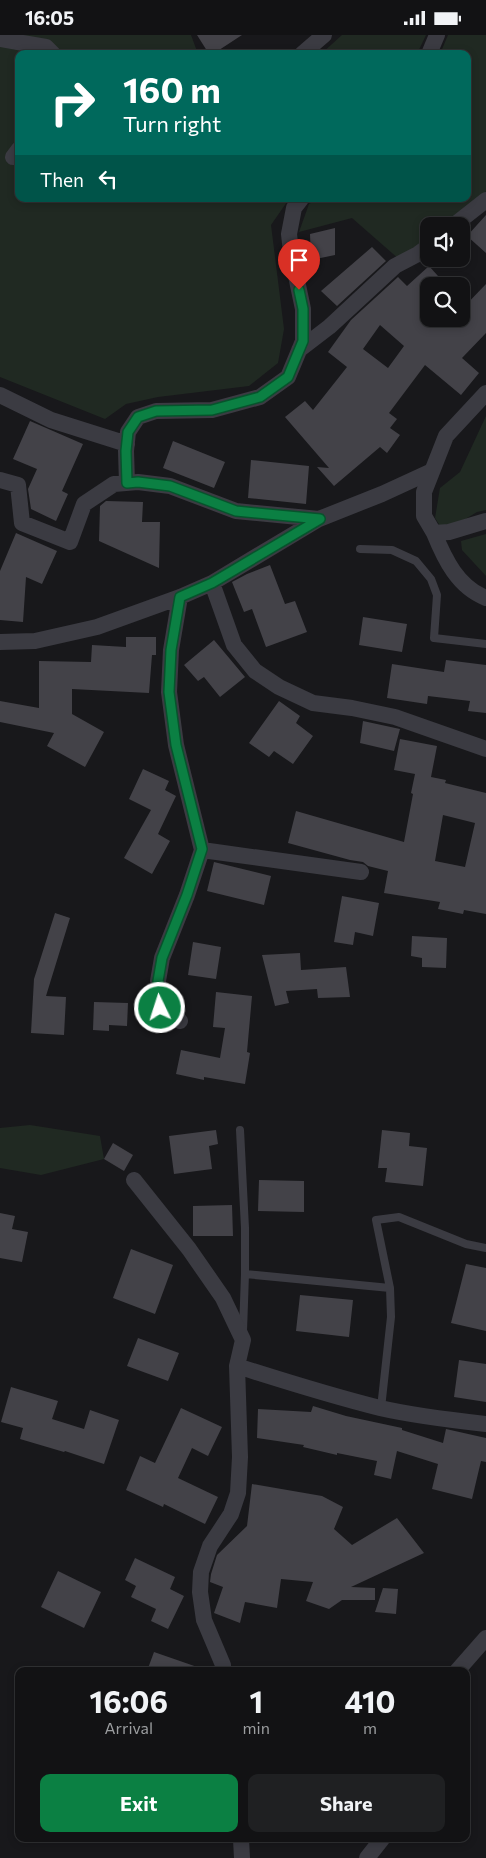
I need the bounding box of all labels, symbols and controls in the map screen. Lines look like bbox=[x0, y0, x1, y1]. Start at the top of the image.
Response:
text: 16:05 bbox=[25, 6, 74, 29]
text: 160 m bbox=[123, 67, 221, 110]
icon: right bbox=[40, 70, 105, 135]
text: Turn right bbox=[123, 110, 221, 137]
icon: left bbox=[94, 165, 122, 193]
text: Then bbox=[40, 168, 84, 191]
map controls bbox=[420, 217, 470, 327]
button: sound bbox=[420, 217, 470, 267]
pin bbox=[278, 239, 320, 290]
icon: arrive bbox=[285, 246, 313, 274]
button: search bbox=[420, 277, 470, 327]
position arrow bbox=[133, 981, 185, 1033]
text: 16:06 bbox=[90, 1682, 168, 1719]
text: 1 bbox=[249, 1682, 263, 1719]
text: 410 bbox=[344, 1682, 395, 1719]
text: Arrival bbox=[105, 1718, 153, 1737]
text: min bbox=[243, 1718, 270, 1737]
text: m bbox=[363, 1718, 377, 1737]
button: Exit bbox=[40, 1774, 238, 1832]
button: Share bbox=[248, 1774, 445, 1832]

